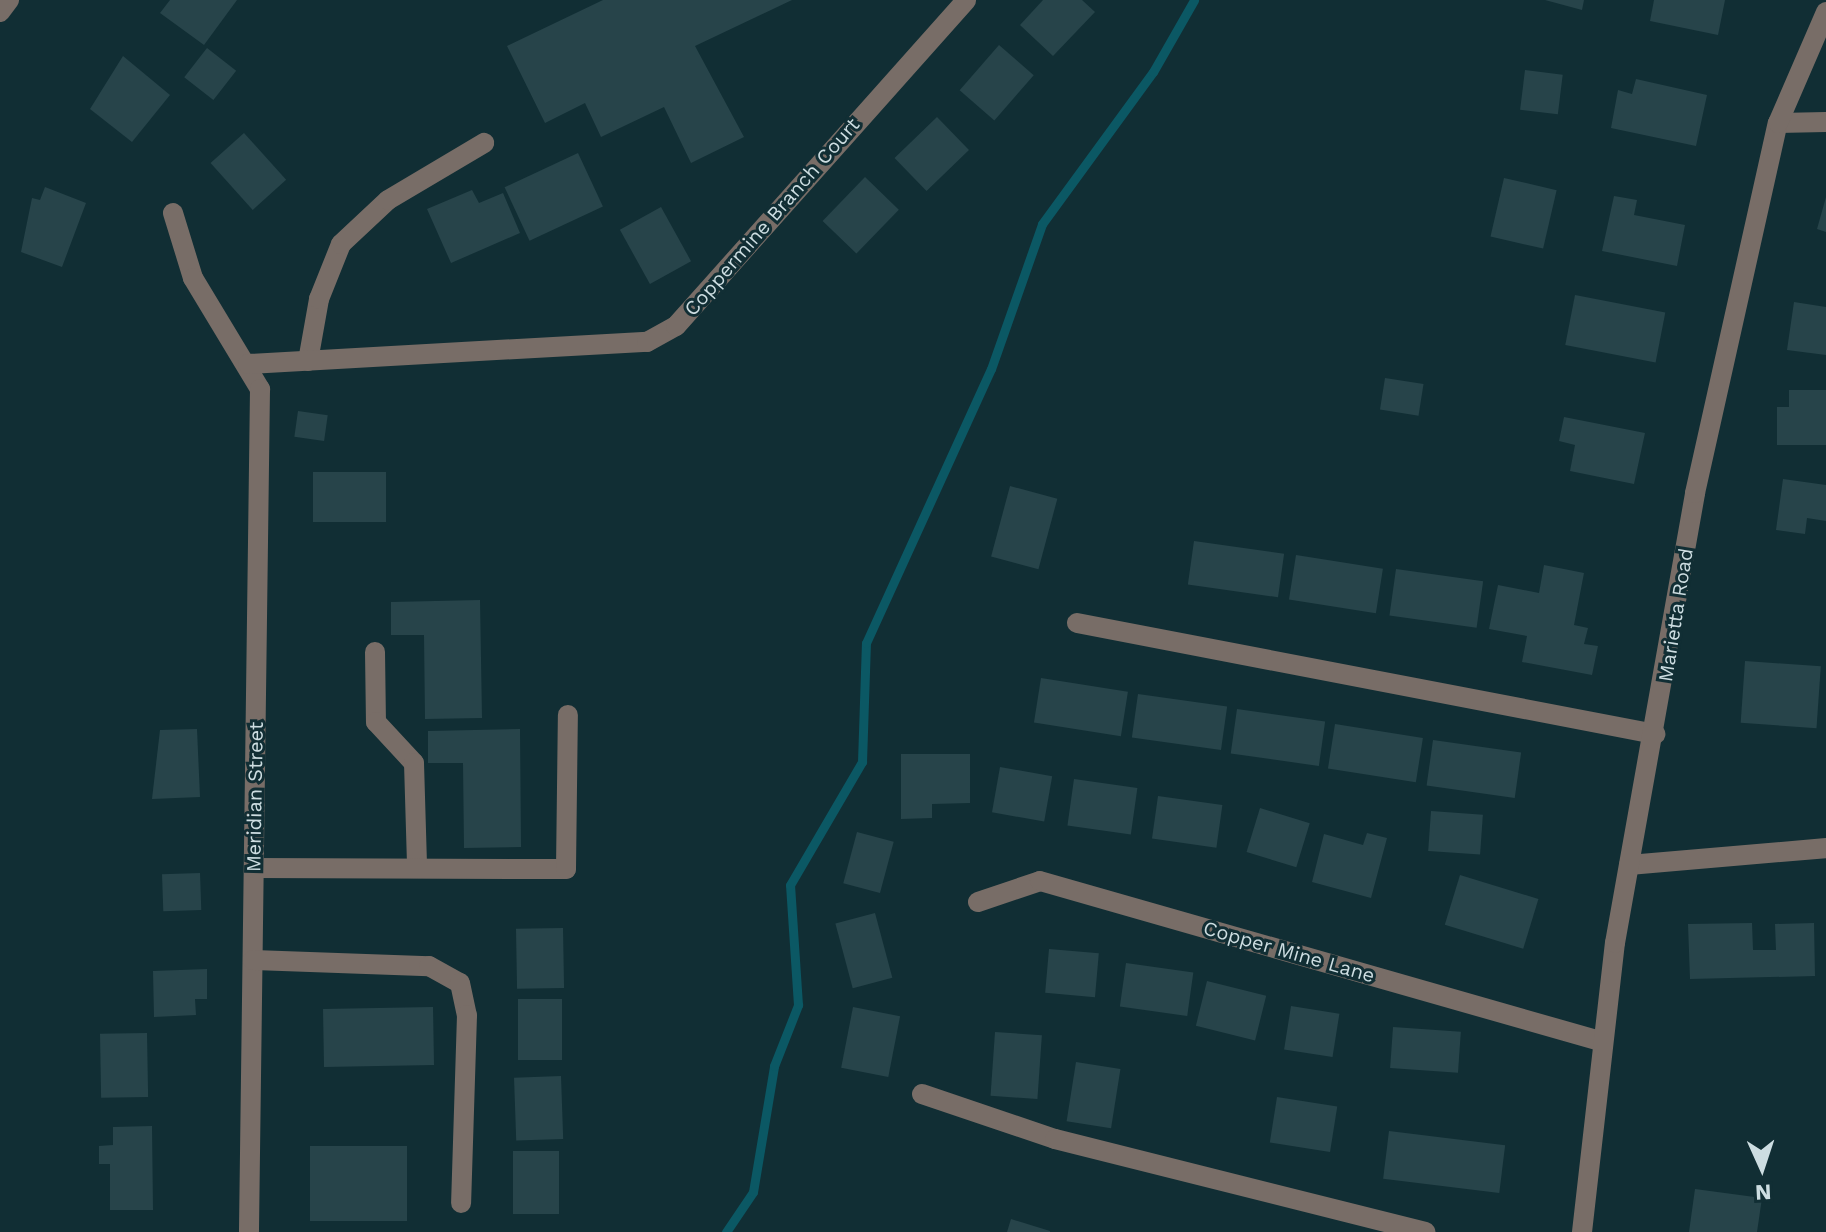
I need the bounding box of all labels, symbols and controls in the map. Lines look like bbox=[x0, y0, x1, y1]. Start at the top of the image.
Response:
street label: Coppermine Branch Court bbox=[679, 113, 865, 321]
street label: Marietta Road bbox=[1654, 546, 1698, 684]
street label: Meridian Street bbox=[242, 722, 268, 872]
street label: Copper Mine Lane bbox=[1200, 916, 1378, 988]
north arrow bbox=[1722, 1128, 1802, 1208]
text: N bbox=[1754, 1180, 1772, 1205]

